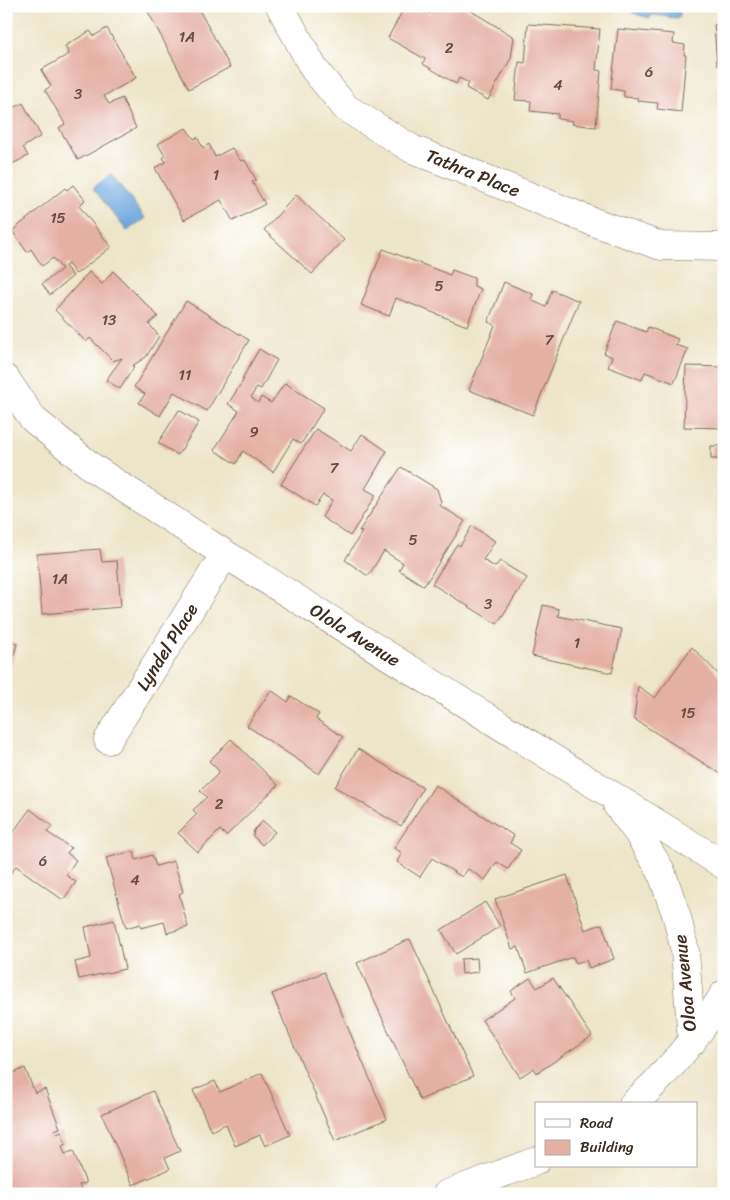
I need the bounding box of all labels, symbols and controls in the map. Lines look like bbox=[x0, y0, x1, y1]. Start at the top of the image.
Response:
house number: 1A bbox=[179, 24, 195, 50]
house number: 2 bbox=[445, 35, 454, 61]
house number: 6 bbox=[645, 59, 653, 85]
house number: 4 bbox=[553, 72, 563, 98]
house number: 3 bbox=[74, 81, 82, 107]
street label: Tathra Place bbox=[421, 140, 525, 206]
house number: 1 bbox=[213, 162, 219, 188]
house number: 15 bbox=[50, 205, 66, 231]
house number: 5 bbox=[434, 273, 444, 299]
house number: 13 bbox=[102, 307, 116, 333]
house number: 7 bbox=[545, 327, 555, 353]
house number: 11 bbox=[179, 362, 191, 388]
house number: 9 bbox=[249, 419, 259, 445]
house number: 7 bbox=[330, 455, 340, 481]
house number: 5 bbox=[408, 527, 418, 553]
house number: 1A bbox=[52, 566, 68, 592]
house number: 3 bbox=[484, 591, 492, 617]
street label: Olola Avenue bbox=[303, 594, 407, 676]
street label: Lyndel Place bbox=[127, 596, 207, 697]
house number: 1 bbox=[574, 630, 580, 656]
house number: 15 bbox=[680, 700, 696, 726]
house number: 2 bbox=[215, 791, 224, 817]
house number: 6 bbox=[39, 848, 47, 874]
house number: 4 bbox=[130, 867, 140, 893]
street label: Oloa Avenue bbox=[664, 933, 706, 1033]
legend bbox=[535, 1102, 698, 1168]
text: Road bbox=[580, 1110, 613, 1136]
text: Building bbox=[580, 1134, 634, 1160]

